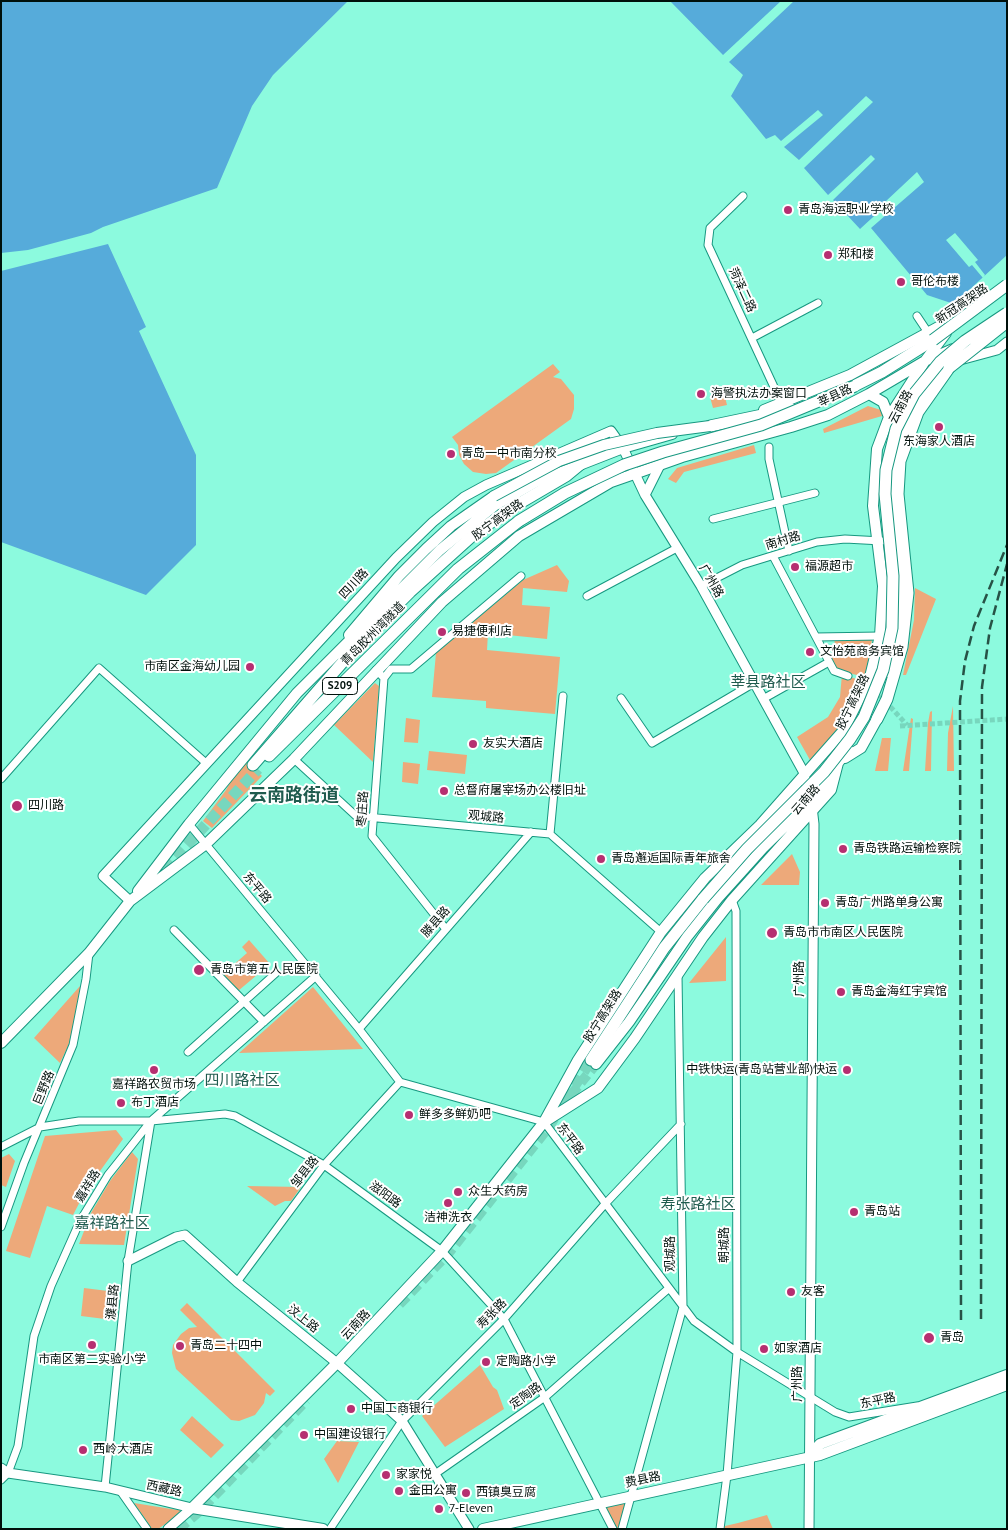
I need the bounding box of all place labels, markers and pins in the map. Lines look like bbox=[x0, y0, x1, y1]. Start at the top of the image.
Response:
place label: 青岛海运职业学校 bbox=[798, 203, 894, 217]
marker: 青岛海运职业学校 bbox=[782, 204, 794, 216]
place label: 郑和楼 bbox=[838, 248, 874, 262]
marker: 郑和楼 bbox=[822, 249, 834, 261]
place label: 哥伦布楼 bbox=[911, 275, 959, 289]
marker: 哥伦布楼 bbox=[895, 276, 907, 288]
place label: 海警执法办案窗口 bbox=[711, 387, 807, 401]
marker: 海警执法办案窗口 bbox=[695, 388, 707, 400]
marker: 东海家人酒店 bbox=[933, 421, 945, 433]
place label: 东海家人酒店 bbox=[903, 435, 975, 449]
place label: 青岛一中市南分校 bbox=[461, 447, 557, 461]
marker: 青岛一中市南分校 bbox=[445, 448, 457, 460]
place label: 福源超市 bbox=[805, 560, 853, 574]
marker: 福源超市 bbox=[789, 561, 801, 573]
place label: 易捷便利店 bbox=[452, 625, 512, 639]
marker: 易捷便利店 bbox=[436, 626, 448, 638]
place label: 文怡苑商务宾馆 bbox=[820, 645, 904, 659]
marker: 文怡苑商务宾馆 bbox=[804, 646, 816, 658]
place label: 市南区金海幼儿园 bbox=[144, 660, 240, 674]
marker: 市南区金海幼儿园 bbox=[244, 661, 256, 673]
place label: 友实大酒店 bbox=[483, 737, 543, 751]
marker: 友实大酒店 bbox=[467, 738, 479, 750]
place label: 总督府屠宰场办公楼旧址 bbox=[454, 784, 586, 798]
marker: 总督府屠宰场办公楼旧址 bbox=[438, 785, 450, 797]
marker: 四川路 bbox=[10, 799, 24, 813]
place label: 四川路 bbox=[28, 799, 64, 813]
place label: 青岛铁路运输检察院 bbox=[853, 842, 961, 856]
marker: 青岛铁路运输检察院 bbox=[837, 843, 849, 855]
place label: 青岛邂逅国际青年旅舍 bbox=[611, 852, 731, 866]
marker: 青岛邂逅国际青年旅舍 bbox=[595, 853, 607, 865]
place label: 青岛广州路单身公寓 bbox=[835, 896, 943, 910]
marker: 青岛广州路单身公寓 bbox=[819, 897, 831, 909]
marker: 青岛市市南区人民医院 bbox=[765, 926, 779, 940]
place label: 青岛市市南区人民医院 bbox=[783, 926, 903, 940]
marker: 青岛市第五人民医院 bbox=[192, 963, 206, 977]
place label: 青岛市第五人民医院 bbox=[210, 963, 318, 977]
place label: 青岛金海红宇宾馆 bbox=[851, 985, 947, 999]
marker: 青岛金海红宇宾馆 bbox=[835, 986, 847, 998]
place label: 中铁快运(青岛站营业部)快运 bbox=[686, 1063, 837, 1077]
marker: 嘉祥路农贸市场 bbox=[148, 1064, 160, 1076]
marker: 中铁快运(青岛站营业部)快运 bbox=[841, 1064, 853, 1076]
place label: 嘉祥路农贸市场 bbox=[112, 1078, 196, 1092]
place label: 布丁酒店 bbox=[131, 1096, 179, 1110]
marker: 布丁酒店 bbox=[115, 1097, 127, 1109]
place label: 鲜多多鲜奶吧 bbox=[419, 1108, 491, 1122]
marker: 鲜多多鲜奶吧 bbox=[403, 1109, 415, 1121]
place label: 众生大药房 bbox=[468, 1185, 528, 1199]
marker: 众生大药房 bbox=[452, 1186, 464, 1198]
marker: 洁神洗衣 bbox=[442, 1197, 454, 1209]
place label: 青岛站 bbox=[864, 1205, 900, 1219]
marker: 青岛站 bbox=[848, 1206, 860, 1218]
place label: 洁神洗衣 bbox=[424, 1211, 472, 1225]
place label: 友客 bbox=[801, 1285, 825, 1299]
marker: 友客 bbox=[785, 1286, 797, 1298]
marker: 青岛 bbox=[922, 1331, 936, 1345]
place label: 青岛 bbox=[940, 1331, 964, 1345]
marker: 市南区第二实验小学 bbox=[86, 1339, 98, 1351]
place label: 青岛二十四中 bbox=[190, 1339, 262, 1353]
marker: 青岛二十四中 bbox=[174, 1340, 186, 1352]
place label: 如家酒店 bbox=[774, 1342, 822, 1356]
marker: 如家酒店 bbox=[758, 1343, 770, 1355]
place label: 市南区第二实验小学 bbox=[38, 1353, 146, 1367]
place label: 定陶路小学 bbox=[496, 1355, 556, 1369]
marker: 定陶路小学 bbox=[480, 1356, 492, 1368]
place label: 中国工商银行 bbox=[361, 1402, 433, 1416]
marker: 中国工商银行 bbox=[345, 1403, 357, 1415]
place label: 中国建设银行 bbox=[314, 1428, 386, 1442]
marker: 中国建设银行 bbox=[298, 1429, 310, 1441]
place label: 西岭大酒店 bbox=[93, 1443, 153, 1457]
marker: 西岭大酒店 bbox=[77, 1444, 89, 1456]
place label: 家家悦 bbox=[396, 1468, 432, 1482]
marker: 家家悦 bbox=[380, 1469, 392, 1481]
place label: 金田公寓 bbox=[409, 1484, 457, 1498]
marker: 金田公寓 bbox=[393, 1485, 405, 1497]
place label: 西镇臭豆腐 bbox=[476, 1486, 536, 1500]
marker: 西镇臭豆腐 bbox=[460, 1487, 472, 1499]
place label: 7-Eleven bbox=[449, 1502, 493, 1516]
marker: 7-Eleven bbox=[433, 1503, 445, 1515]

